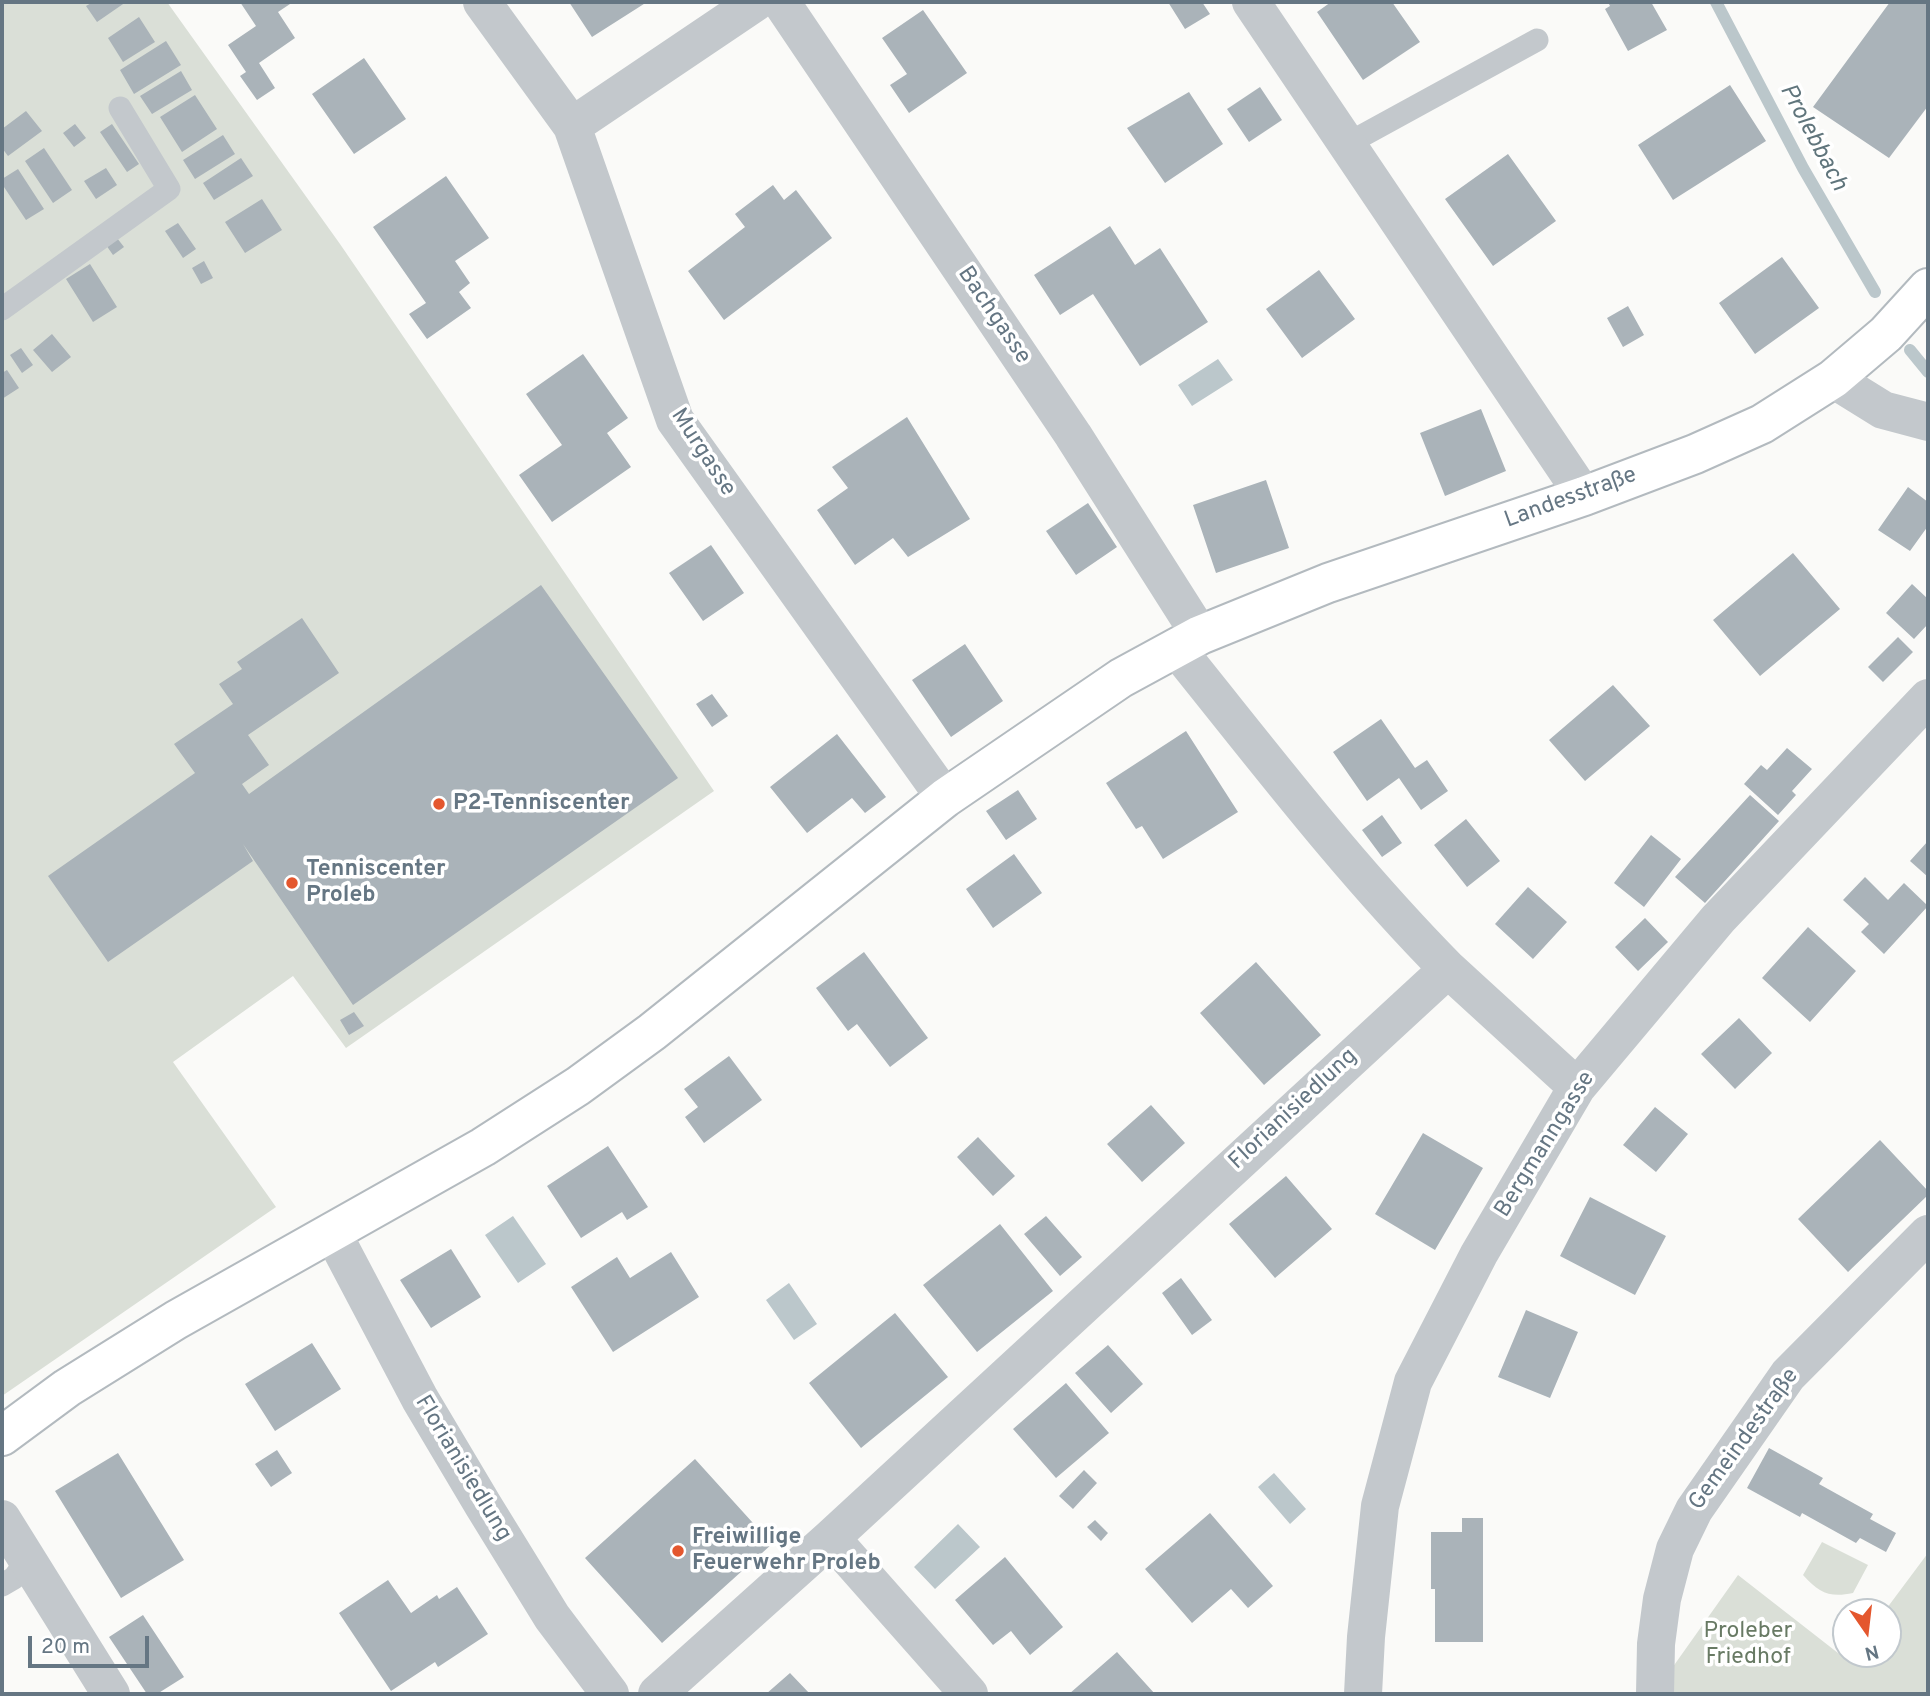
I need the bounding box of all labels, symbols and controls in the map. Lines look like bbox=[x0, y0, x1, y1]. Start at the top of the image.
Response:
water label: Prolebbach bbox=[1772, 79, 1852, 197]
street label: Bachgasse bbox=[950, 262, 1036, 370]
street label: Murgasse bbox=[663, 404, 741, 502]
street label: Landesstraße bbox=[1501, 462, 1641, 536]
place label: P2-Tenniscenter bbox=[453, 790, 630, 818]
marker: P2-Tenniscenter bbox=[431, 796, 447, 812]
place label: Tenniscenter Proleb bbox=[306, 856, 446, 910]
marker: Tenniscenter Proleb bbox=[284, 875, 300, 891]
street label: Florianisiedlung bbox=[1224, 1044, 1364, 1176]
street label: Bergmanngasse bbox=[1490, 1067, 1602, 1223]
street label: Gemeindestraße bbox=[1684, 1364, 1806, 1516]
street label: Florianisiedlung bbox=[408, 1391, 516, 1547]
place label: Freiwillige Feuerwehr Proleb bbox=[692, 1524, 881, 1578]
marker: Freiwillige Feuerwehr Proleb bbox=[670, 1543, 686, 1559]
north arrow bbox=[1832, 1598, 1902, 1668]
park label: Proleber Friedhof bbox=[1704, 1618, 1792, 1672]
scale bar bbox=[32, 1622, 152, 1666]
text: 20 m bbox=[41, 1634, 90, 1661]
text: N bbox=[1862, 1638, 1881, 1665]

